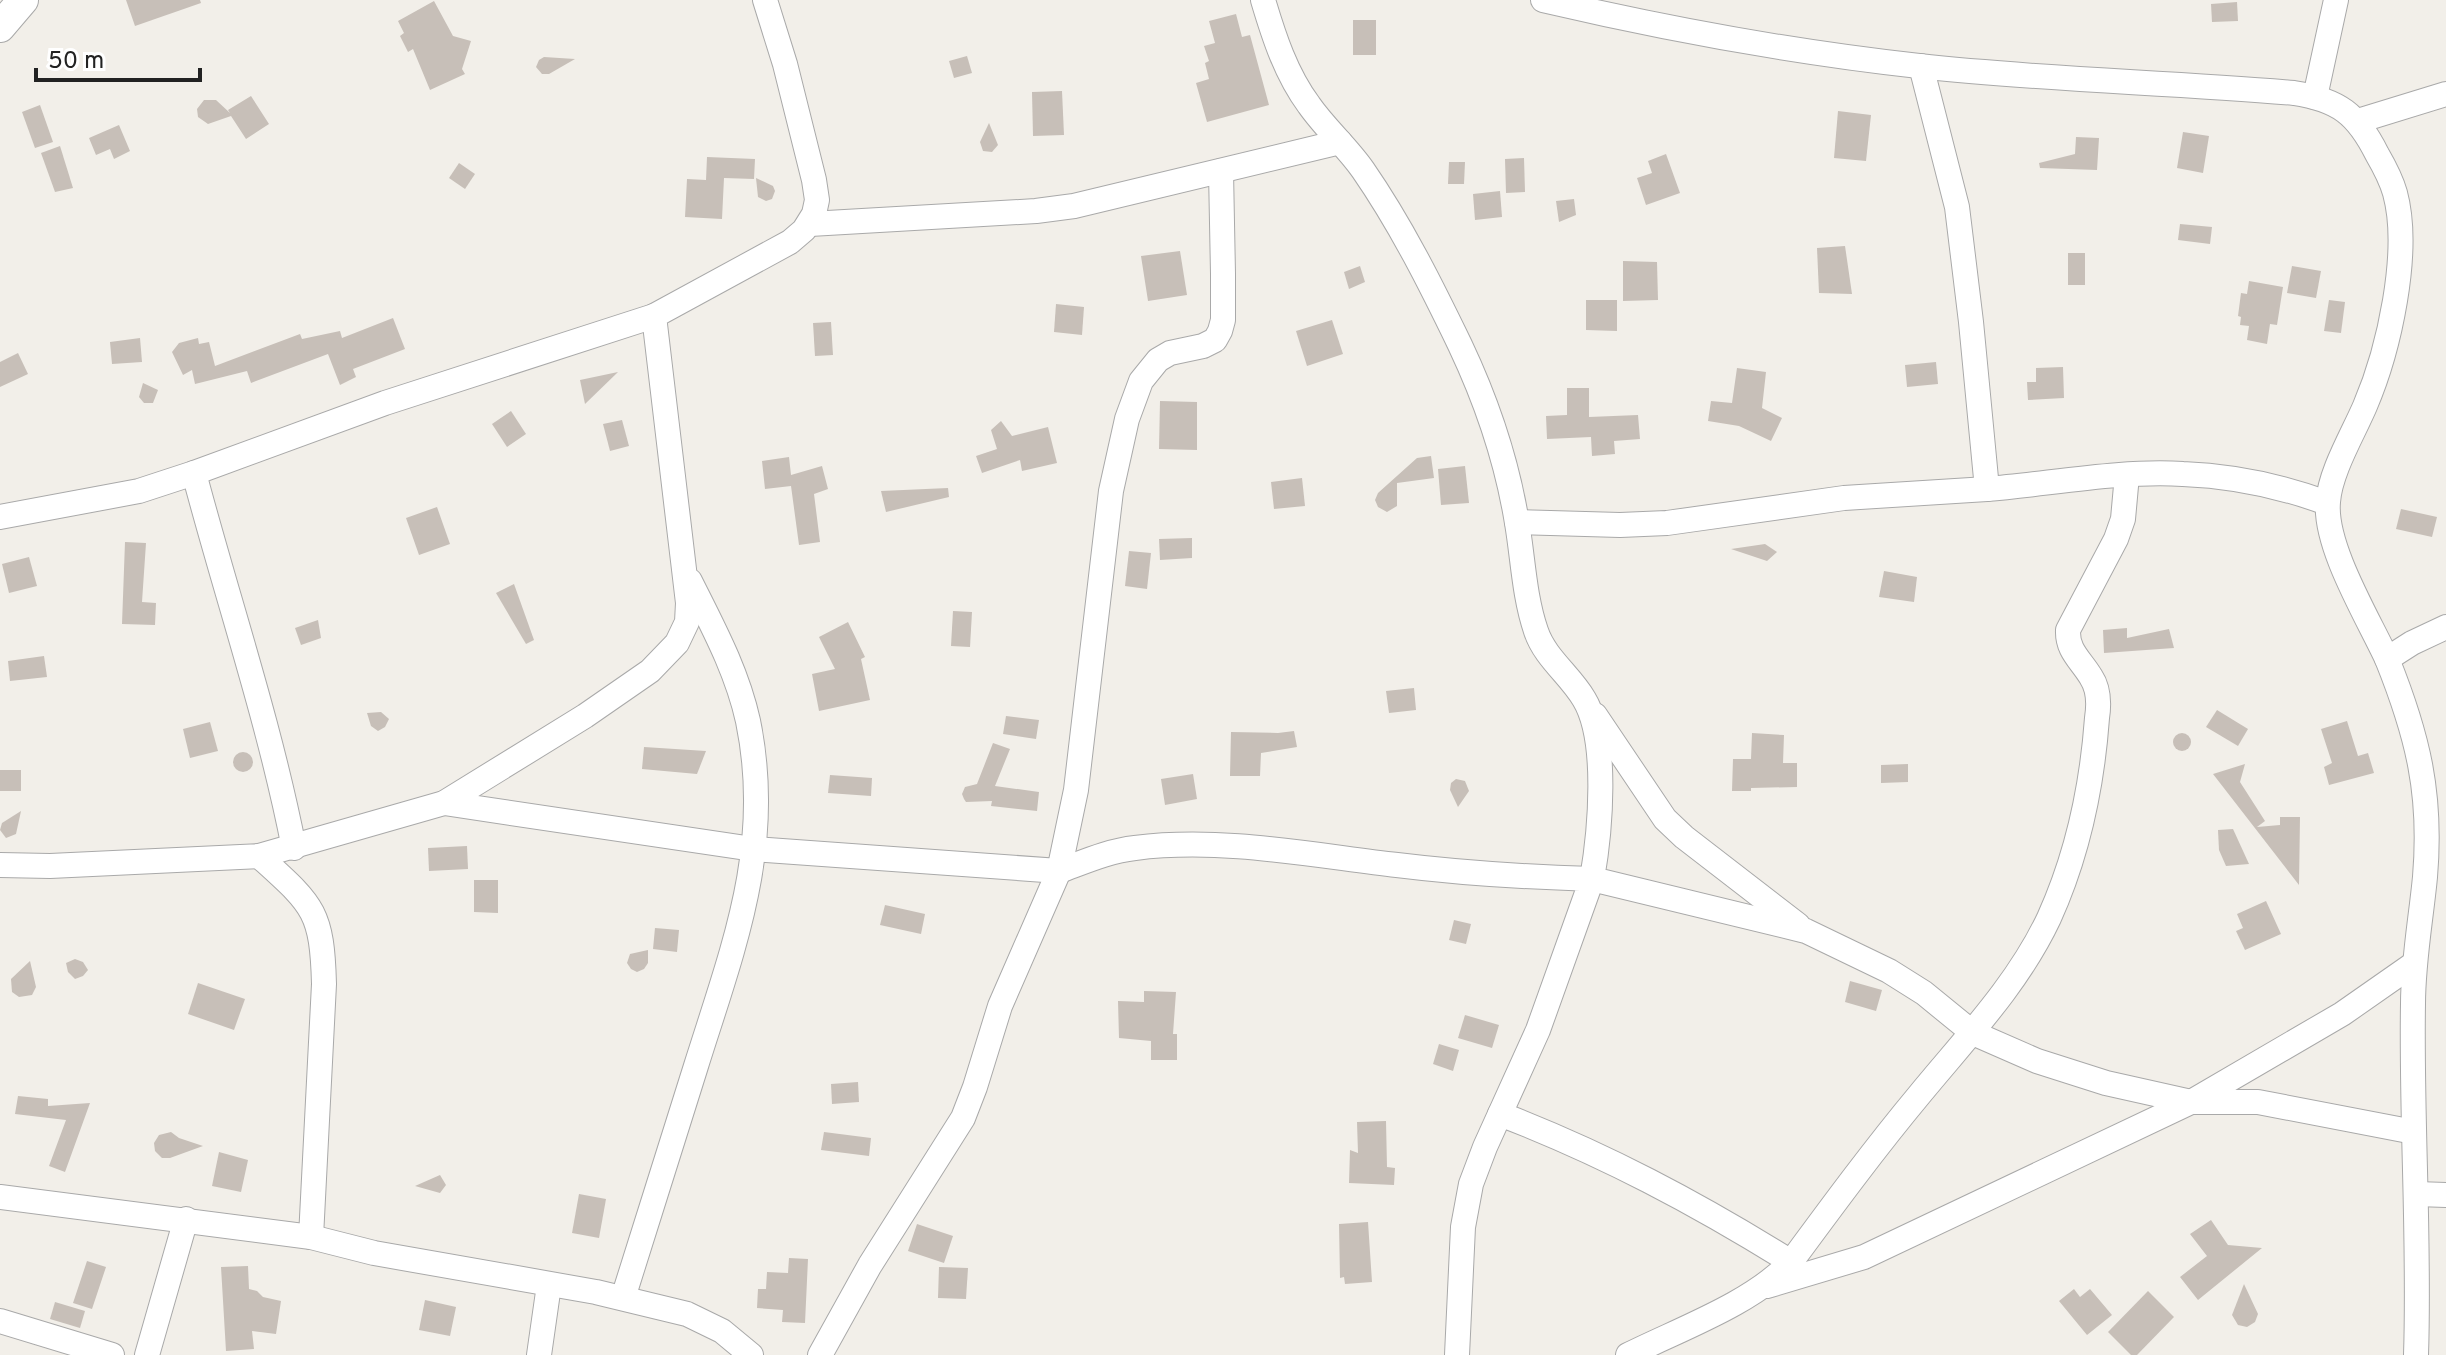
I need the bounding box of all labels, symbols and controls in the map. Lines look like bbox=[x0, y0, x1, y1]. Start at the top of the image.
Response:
scale bar bbox=[36, 32, 200, 82]
text: 50 m bbox=[48, 47, 104, 77]

